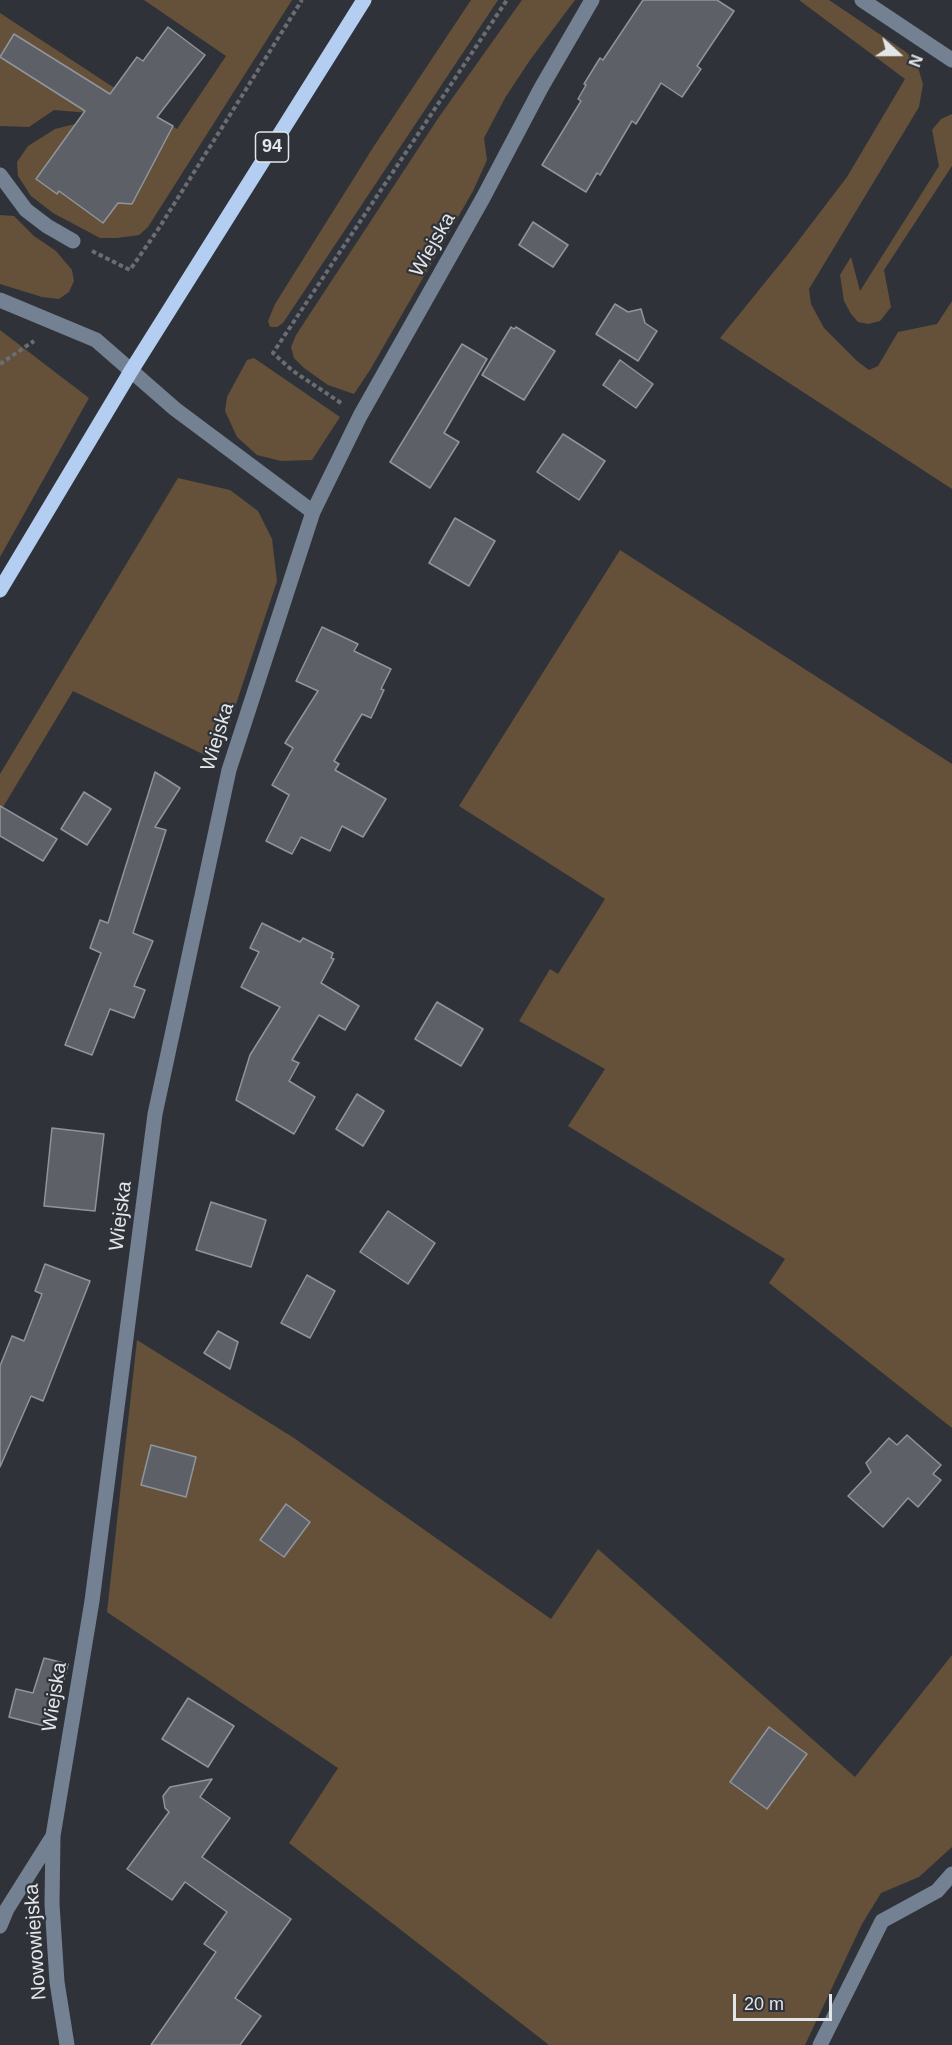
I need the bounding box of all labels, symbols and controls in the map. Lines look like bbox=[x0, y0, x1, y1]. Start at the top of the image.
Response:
north arrow bbox=[868, 24, 928, 84]
text: N bbox=[905, 52, 925, 69]
road number: 94 bbox=[256, 132, 288, 162]
street label: Wiejska bbox=[405, 209, 461, 281]
street label: Wiejska bbox=[196, 700, 240, 774]
street label: Wiejska bbox=[105, 1180, 137, 1252]
street label: Wiejska bbox=[38, 1661, 72, 1733]
street label: Nowowiejska bbox=[20, 1883, 52, 2001]
scale bar bbox=[736, 1982, 835, 2020]
text: 20 m bbox=[744, 1994, 784, 2014]

